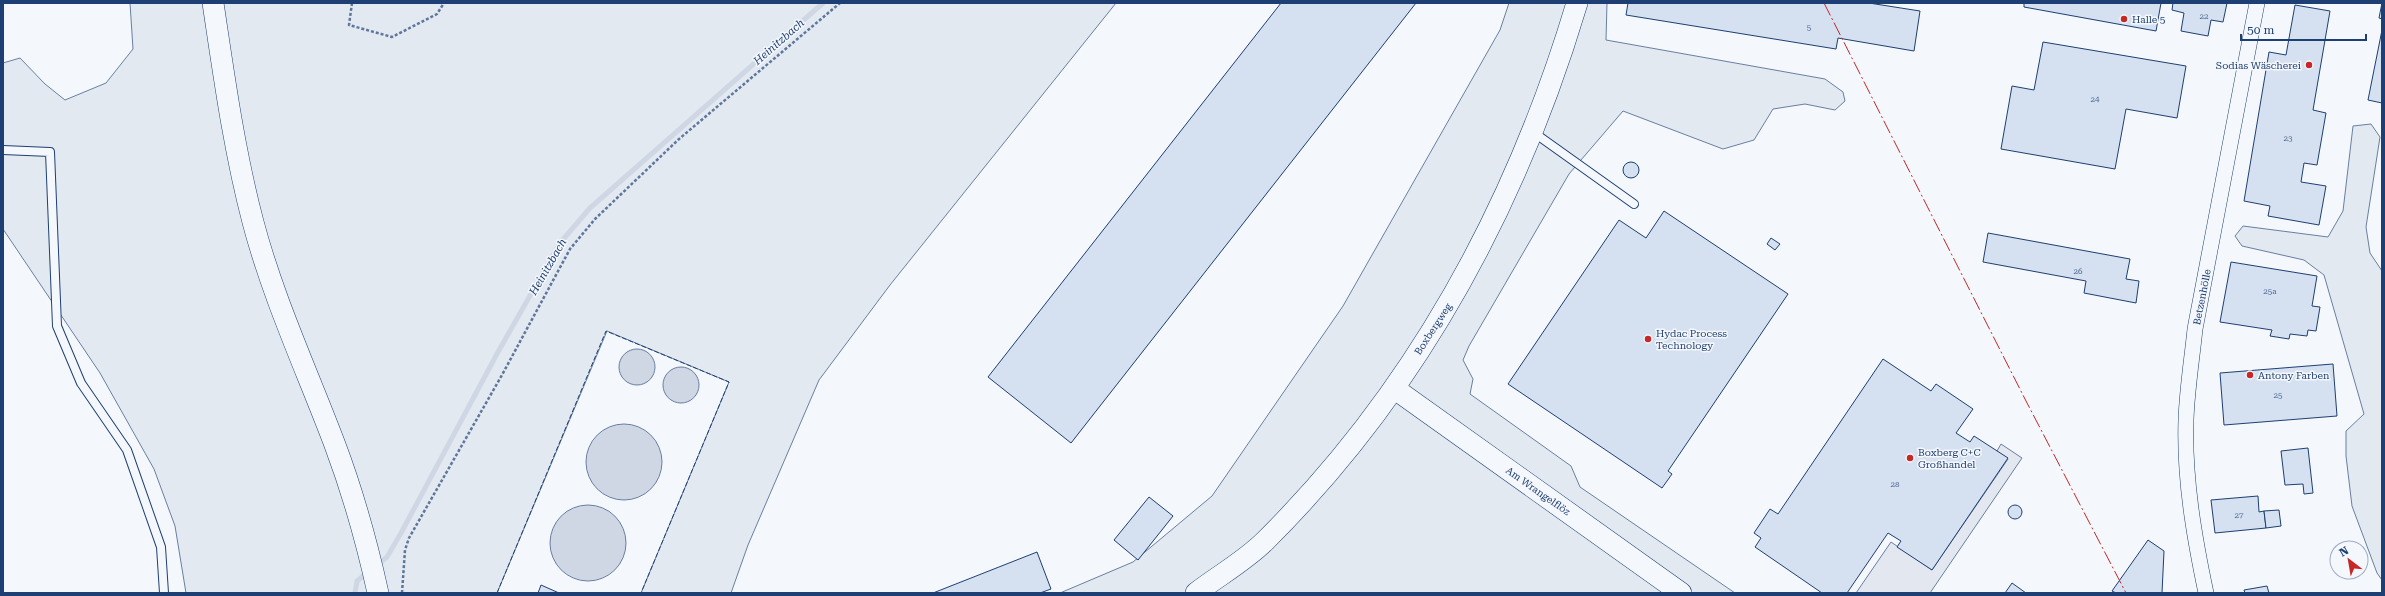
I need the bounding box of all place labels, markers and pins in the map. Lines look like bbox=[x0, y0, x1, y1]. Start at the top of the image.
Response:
marker: Halle 5 bbox=[2119, 14, 2129, 24]
place label: Halle 5 bbox=[2132, 14, 2166, 25]
place label: Sodias Wäscherei bbox=[2216, 60, 2301, 71]
marker: Sodias Wäscherei bbox=[2304, 60, 2314, 70]
place label: Hydac Process Technology bbox=[1656, 328, 1727, 351]
marker: Hydac Process Technology bbox=[1643, 334, 1653, 344]
marker: Antony Farben bbox=[2245, 370, 2255, 380]
place label: Antony Farben bbox=[2258, 370, 2330, 381]
place label: Boxberg C+C Großhandel bbox=[1918, 447, 1981, 470]
marker: Boxberg C+C Großhandel bbox=[1905, 453, 1915, 463]

